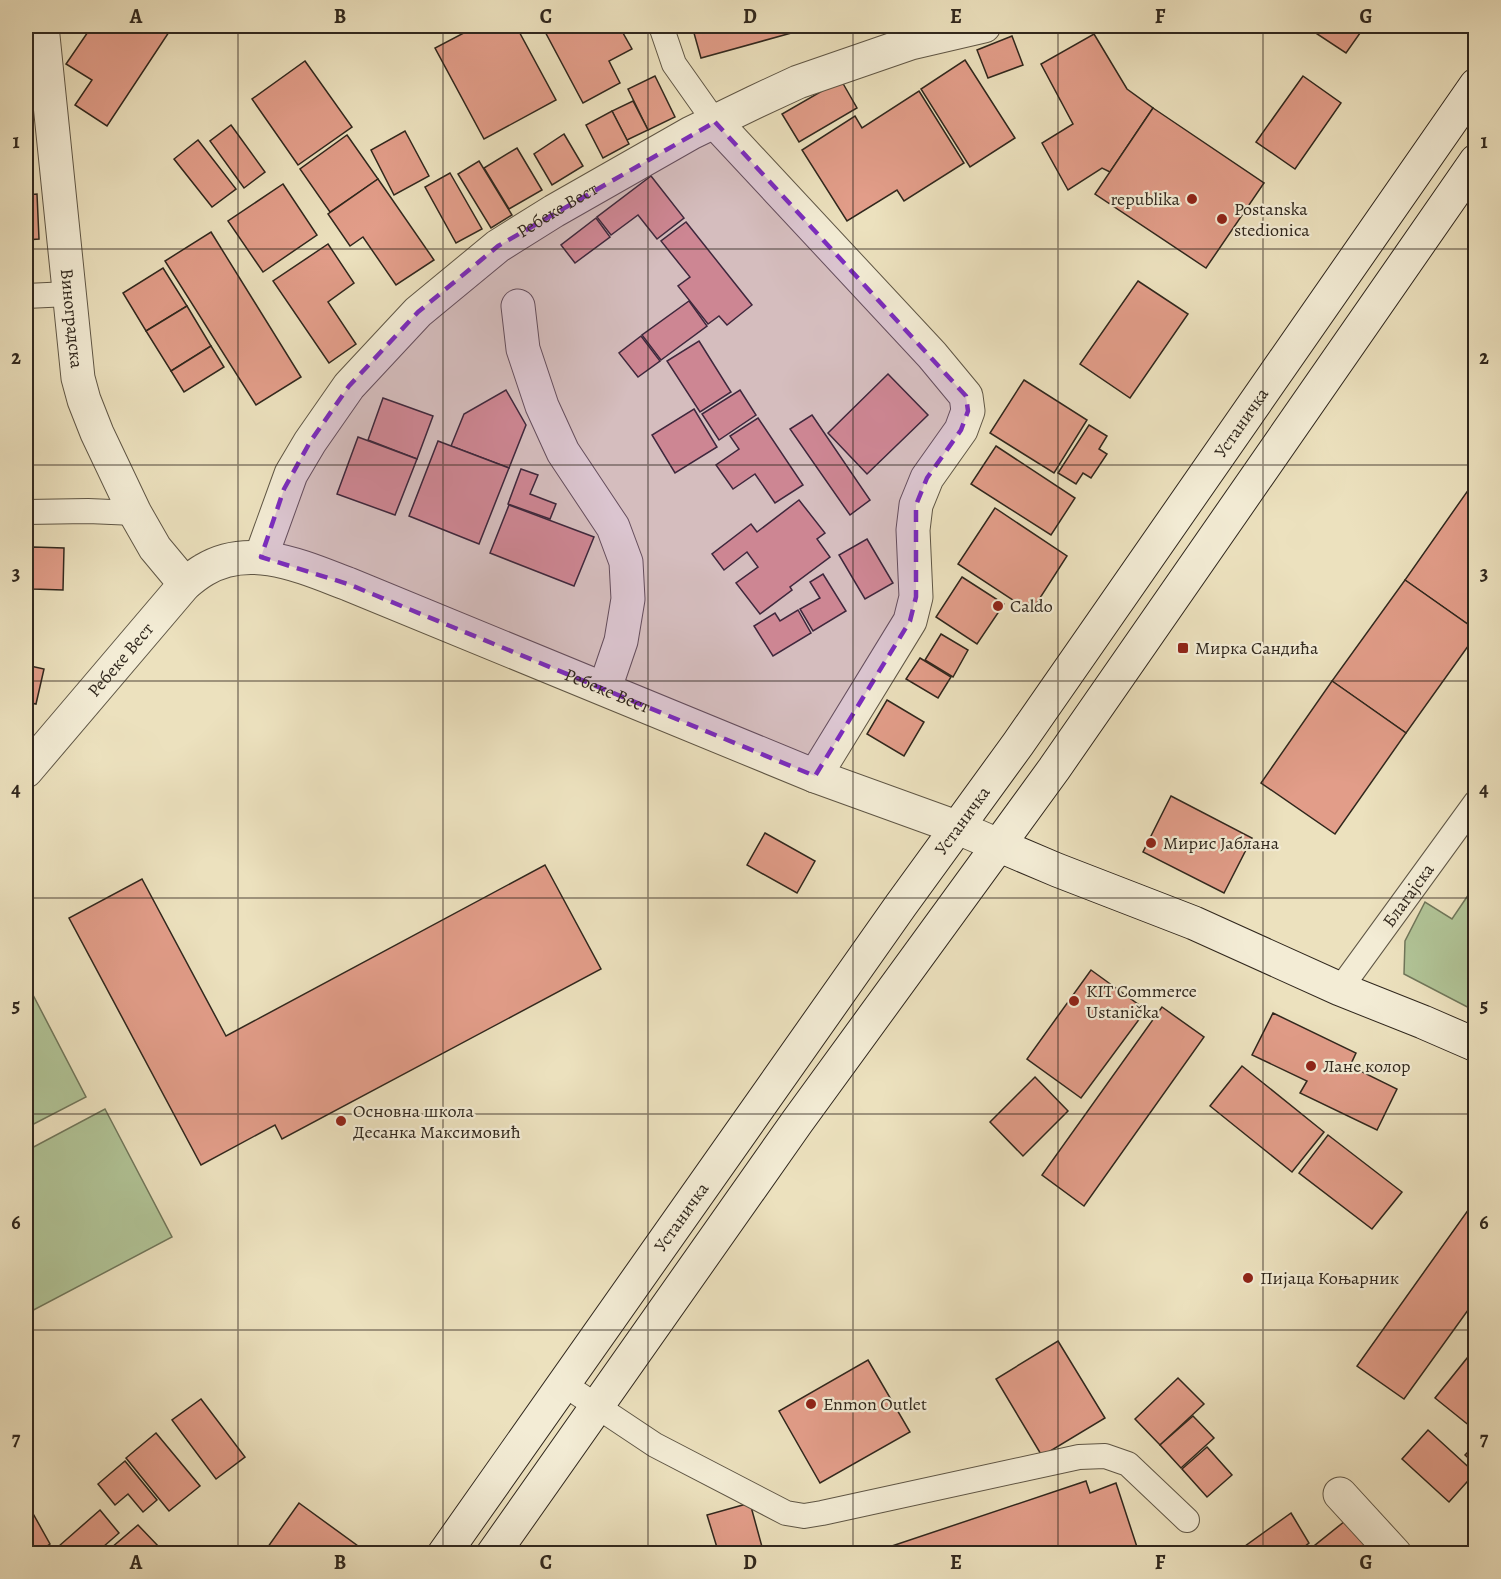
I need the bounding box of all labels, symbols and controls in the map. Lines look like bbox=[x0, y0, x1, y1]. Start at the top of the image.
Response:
text: A bbox=[129, 3, 143, 30]
text: B bbox=[334, 3, 346, 30]
text: C bbox=[540, 3, 552, 30]
text: D bbox=[743, 3, 757, 30]
text: E bbox=[950, 3, 962, 30]
text: F bbox=[1155, 3, 1166, 30]
text: G bbox=[1359, 3, 1373, 30]
text: 1 bbox=[12, 128, 20, 155]
text: 1 bbox=[1480, 128, 1488, 155]
street label: Ребеке Вест bbox=[512, 177, 602, 243]
place label: republika bbox=[1110, 187, 1181, 211]
marker: republika bbox=[1185, 192, 1199, 206]
place label: Postanska stedionica bbox=[1234, 197, 1310, 242]
marker: Postanska stedionica bbox=[1215, 212, 1229, 226]
street label: Виноградска bbox=[55, 268, 89, 370]
text: 2 bbox=[11, 344, 21, 371]
text: 2 bbox=[1479, 344, 1489, 371]
street label: Устаничка bbox=[1209, 382, 1274, 462]
text: 3 bbox=[12, 560, 20, 587]
text: 3 bbox=[1480, 560, 1488, 587]
place label: Caldo bbox=[1010, 594, 1053, 618]
marker: Caldo bbox=[991, 599, 1005, 613]
street label: Ребеке Вест bbox=[82, 618, 159, 702]
place label: Мирка Сандића bbox=[1195, 636, 1319, 660]
marker: Мирка Сандића bbox=[1176, 641, 1190, 655]
street label: Ребеке Вест bbox=[561, 662, 654, 719]
text: 4 bbox=[11, 776, 21, 803]
text: 4 bbox=[1479, 776, 1489, 803]
street label: Устаничка bbox=[929, 781, 996, 860]
place label: Мирис Јаблана bbox=[1163, 831, 1280, 855]
marker: Мирис Јаблана bbox=[1144, 836, 1158, 850]
street label: Благајска bbox=[1377, 858, 1440, 932]
place label: KIT Commerce Ustanička bbox=[1086, 979, 1197, 1024]
text: 5 bbox=[12, 992, 20, 1019]
text: 5 bbox=[1480, 992, 1488, 1019]
marker: KIT Commerce Ustanička bbox=[1067, 994, 1081, 1008]
place label: Лане колор bbox=[1323, 1054, 1411, 1078]
marker: Лане колор bbox=[1304, 1059, 1318, 1073]
place label: Основна школа Десанка Максимовић bbox=[353, 1099, 521, 1144]
marker: Основна школа Десанка Максимовић bbox=[334, 1114, 348, 1128]
street label: Устаничка bbox=[648, 1177, 714, 1257]
text: 6 bbox=[11, 1209, 21, 1236]
text: 6 bbox=[1479, 1209, 1489, 1236]
place label: Пијаца Коњарник bbox=[1260, 1266, 1399, 1290]
marker: Пијаца Коњарник bbox=[1241, 1271, 1255, 1285]
place label: Enmon Outlet bbox=[823, 1392, 927, 1416]
marker: Enmon Outlet bbox=[804, 1397, 818, 1411]
text: 7 bbox=[12, 1425, 21, 1452]
text: 7 bbox=[1480, 1425, 1489, 1452]
text: A bbox=[129, 1549, 143, 1576]
text: B bbox=[334, 1549, 346, 1576]
text: C bbox=[540, 1549, 552, 1576]
text: D bbox=[743, 1549, 757, 1576]
text: E bbox=[950, 1549, 962, 1576]
text: F bbox=[1155, 1549, 1166, 1576]
text: G bbox=[1359, 1549, 1373, 1576]

